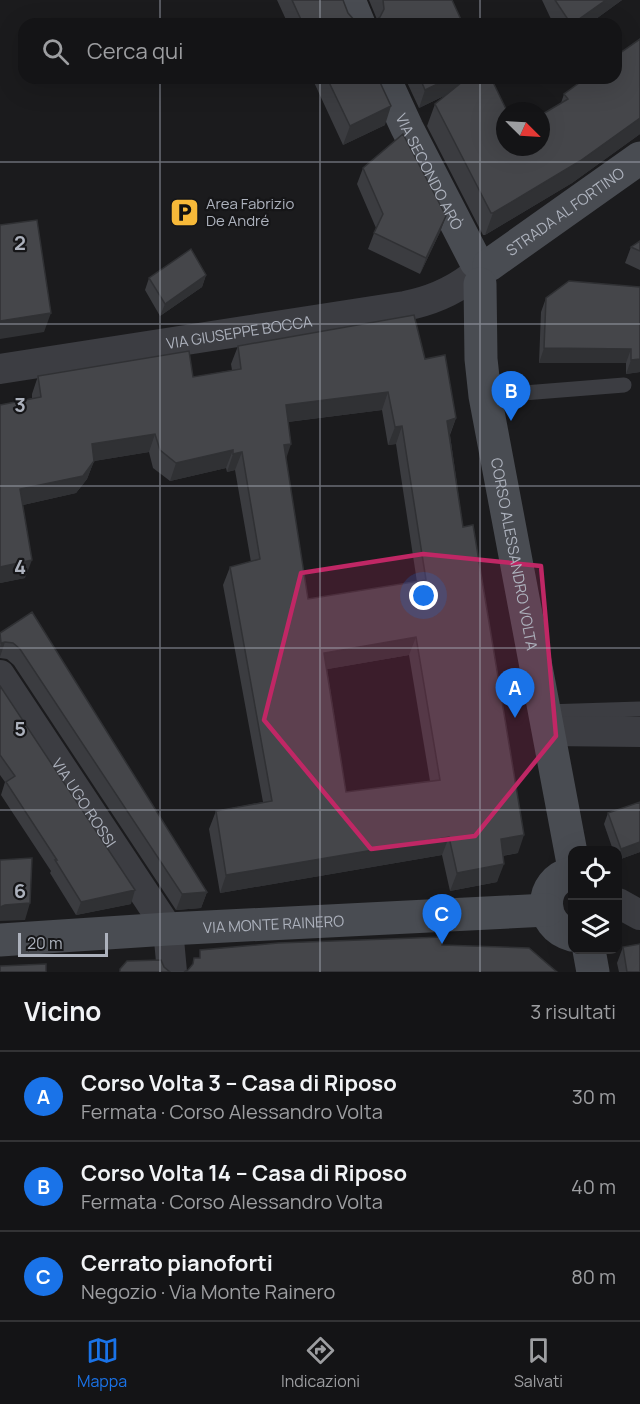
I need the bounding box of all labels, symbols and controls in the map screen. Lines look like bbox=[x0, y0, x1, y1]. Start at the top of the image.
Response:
search box bbox=[18, 18, 622, 84]
icon: search bbox=[39, 35, 72, 68]
text: Cerca qui bbox=[87, 36, 183, 66]
north arrow bbox=[496, 102, 550, 156]
street label: VIA SECONDO ARÒ bbox=[391, 110, 468, 233]
street label: STRADA AL FORTINO bbox=[502, 162, 628, 260]
place label: Area Fabrizio De André bbox=[206, 193, 295, 231]
parking icon: Area Fabrizio De André bbox=[169, 196, 201, 228]
text: 2 bbox=[14, 229, 26, 256]
street label: VIA GIUSEPPE BOCCA bbox=[165, 310, 314, 354]
pin: B bbox=[492, 372, 530, 421]
text: 3 bbox=[14, 391, 26, 418]
street label: CORSO ALESSANDRO VOLTA bbox=[486, 456, 543, 652]
text: 4 bbox=[14, 553, 26, 580]
your location bbox=[409, 581, 438, 610]
pin: A bbox=[496, 668, 534, 718]
text: 5 bbox=[14, 715, 26, 742]
street label: VIA UGO ROSSI bbox=[47, 754, 121, 851]
map controls bbox=[568, 846, 622, 954]
button: locate bbox=[568, 846, 622, 900]
text: 6 bbox=[14, 877, 26, 904]
pin: C bbox=[422, 894, 462, 944]
button: layers bbox=[568, 900, 622, 954]
street label: VIA MONTE RAINERO bbox=[203, 910, 345, 938]
scale bar bbox=[18, 930, 108, 958]
text: 20 m bbox=[27, 932, 63, 954]
text: Vicino bbox=[24, 993, 101, 1029]
text: 3 risultati bbox=[530, 998, 616, 1025]
text: Corso Volta 3 – Casa di Riposo bbox=[81, 1068, 397, 1098]
text: A bbox=[37, 1083, 50, 1110]
text: 30 m bbox=[572, 1083, 616, 1110]
text: Fermata · Corso Alessandro Volta bbox=[81, 1098, 383, 1125]
text: Corso Volta 14 – Casa di Riposo bbox=[81, 1158, 407, 1188]
text: B bbox=[37, 1173, 50, 1200]
text: 40 m bbox=[571, 1173, 616, 1200]
text: Fermata · Corso Alessandro Volta bbox=[81, 1188, 383, 1215]
text: Cerrato pianoforti bbox=[81, 1248, 273, 1278]
text: C bbox=[36, 1263, 51, 1290]
text: 80 m bbox=[571, 1263, 616, 1290]
text: Negozio · Via Monte Rainero bbox=[81, 1278, 335, 1305]
tab: Mappa bbox=[77, 1334, 127, 1392]
tab: Indicazioni bbox=[281, 1334, 360, 1392]
tab: Salvati bbox=[514, 1334, 563, 1392]

